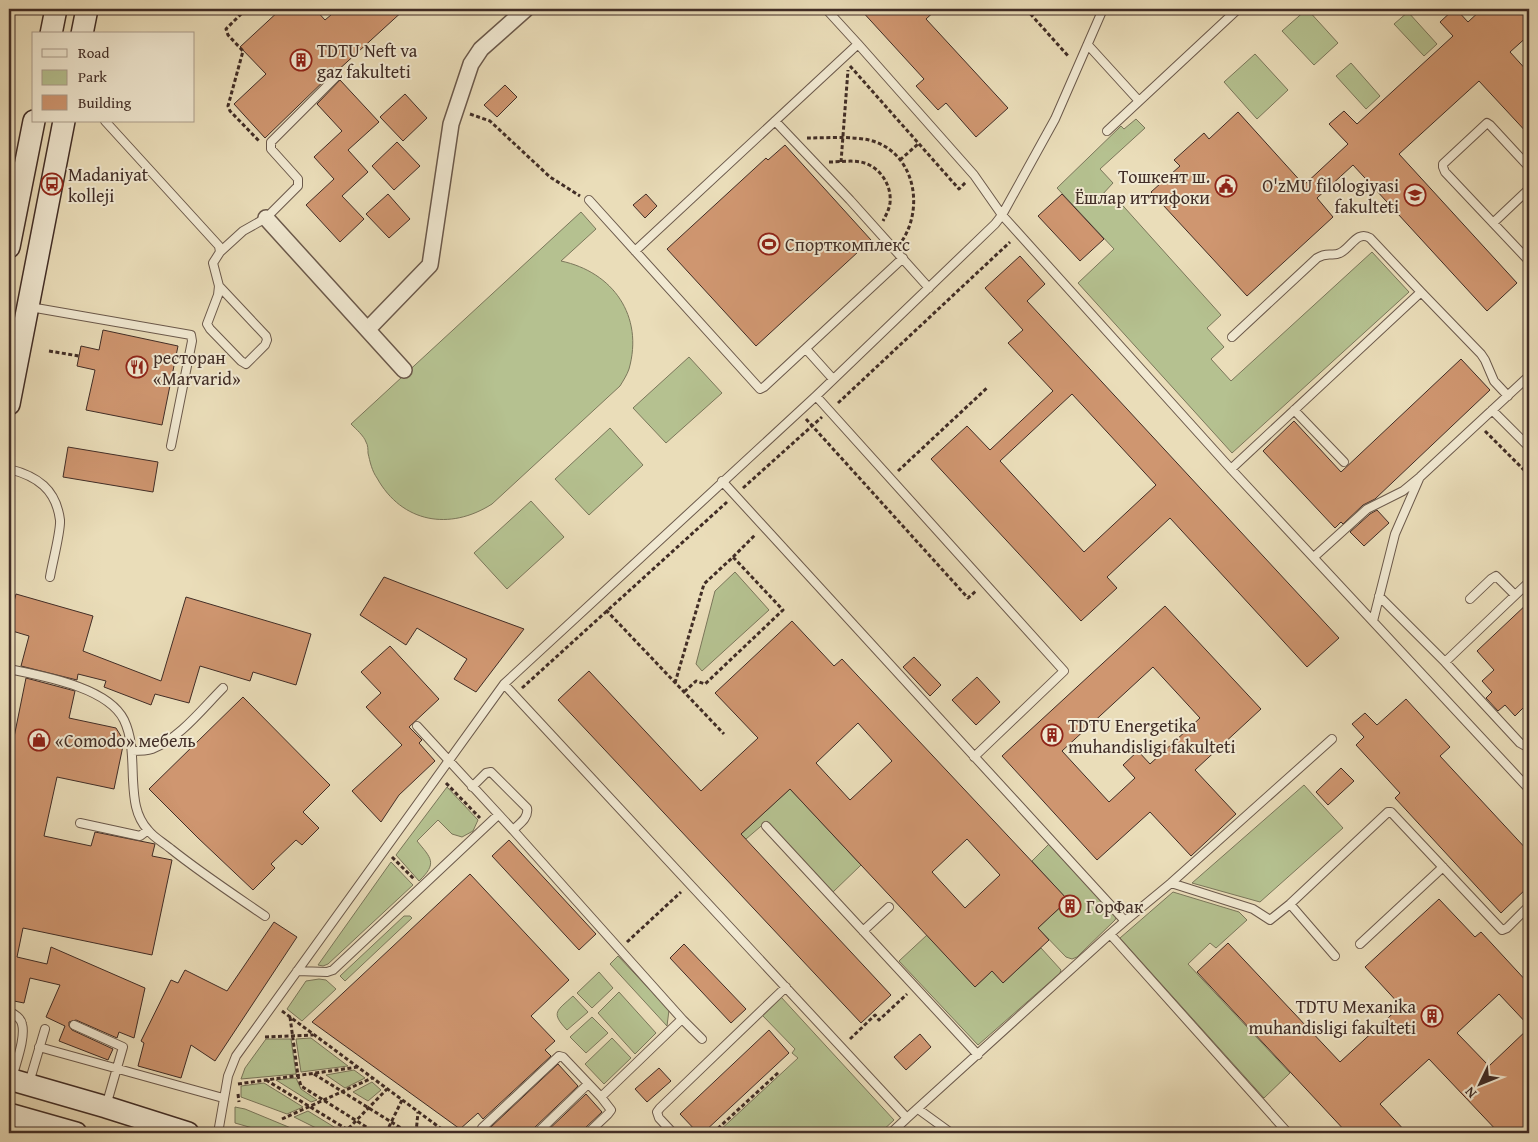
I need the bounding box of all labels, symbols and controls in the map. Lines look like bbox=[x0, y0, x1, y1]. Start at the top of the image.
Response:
legend bbox=[32, 32, 195, 122]
place label: TDTU Neft va gaz fakulteti bbox=[317, 37, 418, 85]
text: Road bbox=[78, 42, 109, 63]
building icon: TDTU Neft va gaz fakulteti bbox=[289, 48, 313, 72]
text: Park bbox=[78, 66, 107, 87]
text: Building bbox=[78, 92, 132, 113]
place label: Madaniyat kolleji bbox=[68, 161, 149, 209]
place label: Тошкент ш. Ёшлар иттифоки bbox=[1075, 163, 1210, 211]
bus stop icon: Madaniyat kolleji bbox=[40, 172, 64, 196]
place label: O'zMU filologiyasi fakulteti bbox=[1262, 172, 1399, 220]
public building icon: Тошкент ш. Ёшлар иттифоки bbox=[1214, 174, 1238, 198]
school or university icon: O'zMU filologiyasi fakulteti bbox=[1403, 183, 1427, 207]
place label: Спорткомплекс bbox=[785, 231, 910, 258]
sports icon: Спорткомплекс bbox=[757, 232, 781, 256]
place label: ресторан «Marvarid» bbox=[153, 344, 241, 392]
restaurant icon: ресторан «Marvarid» bbox=[125, 355, 149, 379]
place label: TDTU Energetika muhandisligi fakulteti bbox=[1068, 712, 1235, 760]
building icon: TDTU Energetika muhandisligi fakulteti bbox=[1040, 723, 1064, 747]
place label: «Comodo» мебель bbox=[55, 727, 196, 754]
shop icon: «Comodo» мебель bbox=[27, 728, 51, 752]
place label: ГорФак bbox=[1086, 893, 1144, 920]
building icon: ГорФак bbox=[1058, 894, 1082, 918]
place label: TDTU Mexanika muhandisligi fakulteti bbox=[1249, 993, 1416, 1041]
building icon: TDTU Mexanika muhandisligi fakulteti bbox=[1420, 1004, 1444, 1028]
north arrow bbox=[1456, 1060, 1506, 1110]
text: N bbox=[1460, 1082, 1481, 1103]

